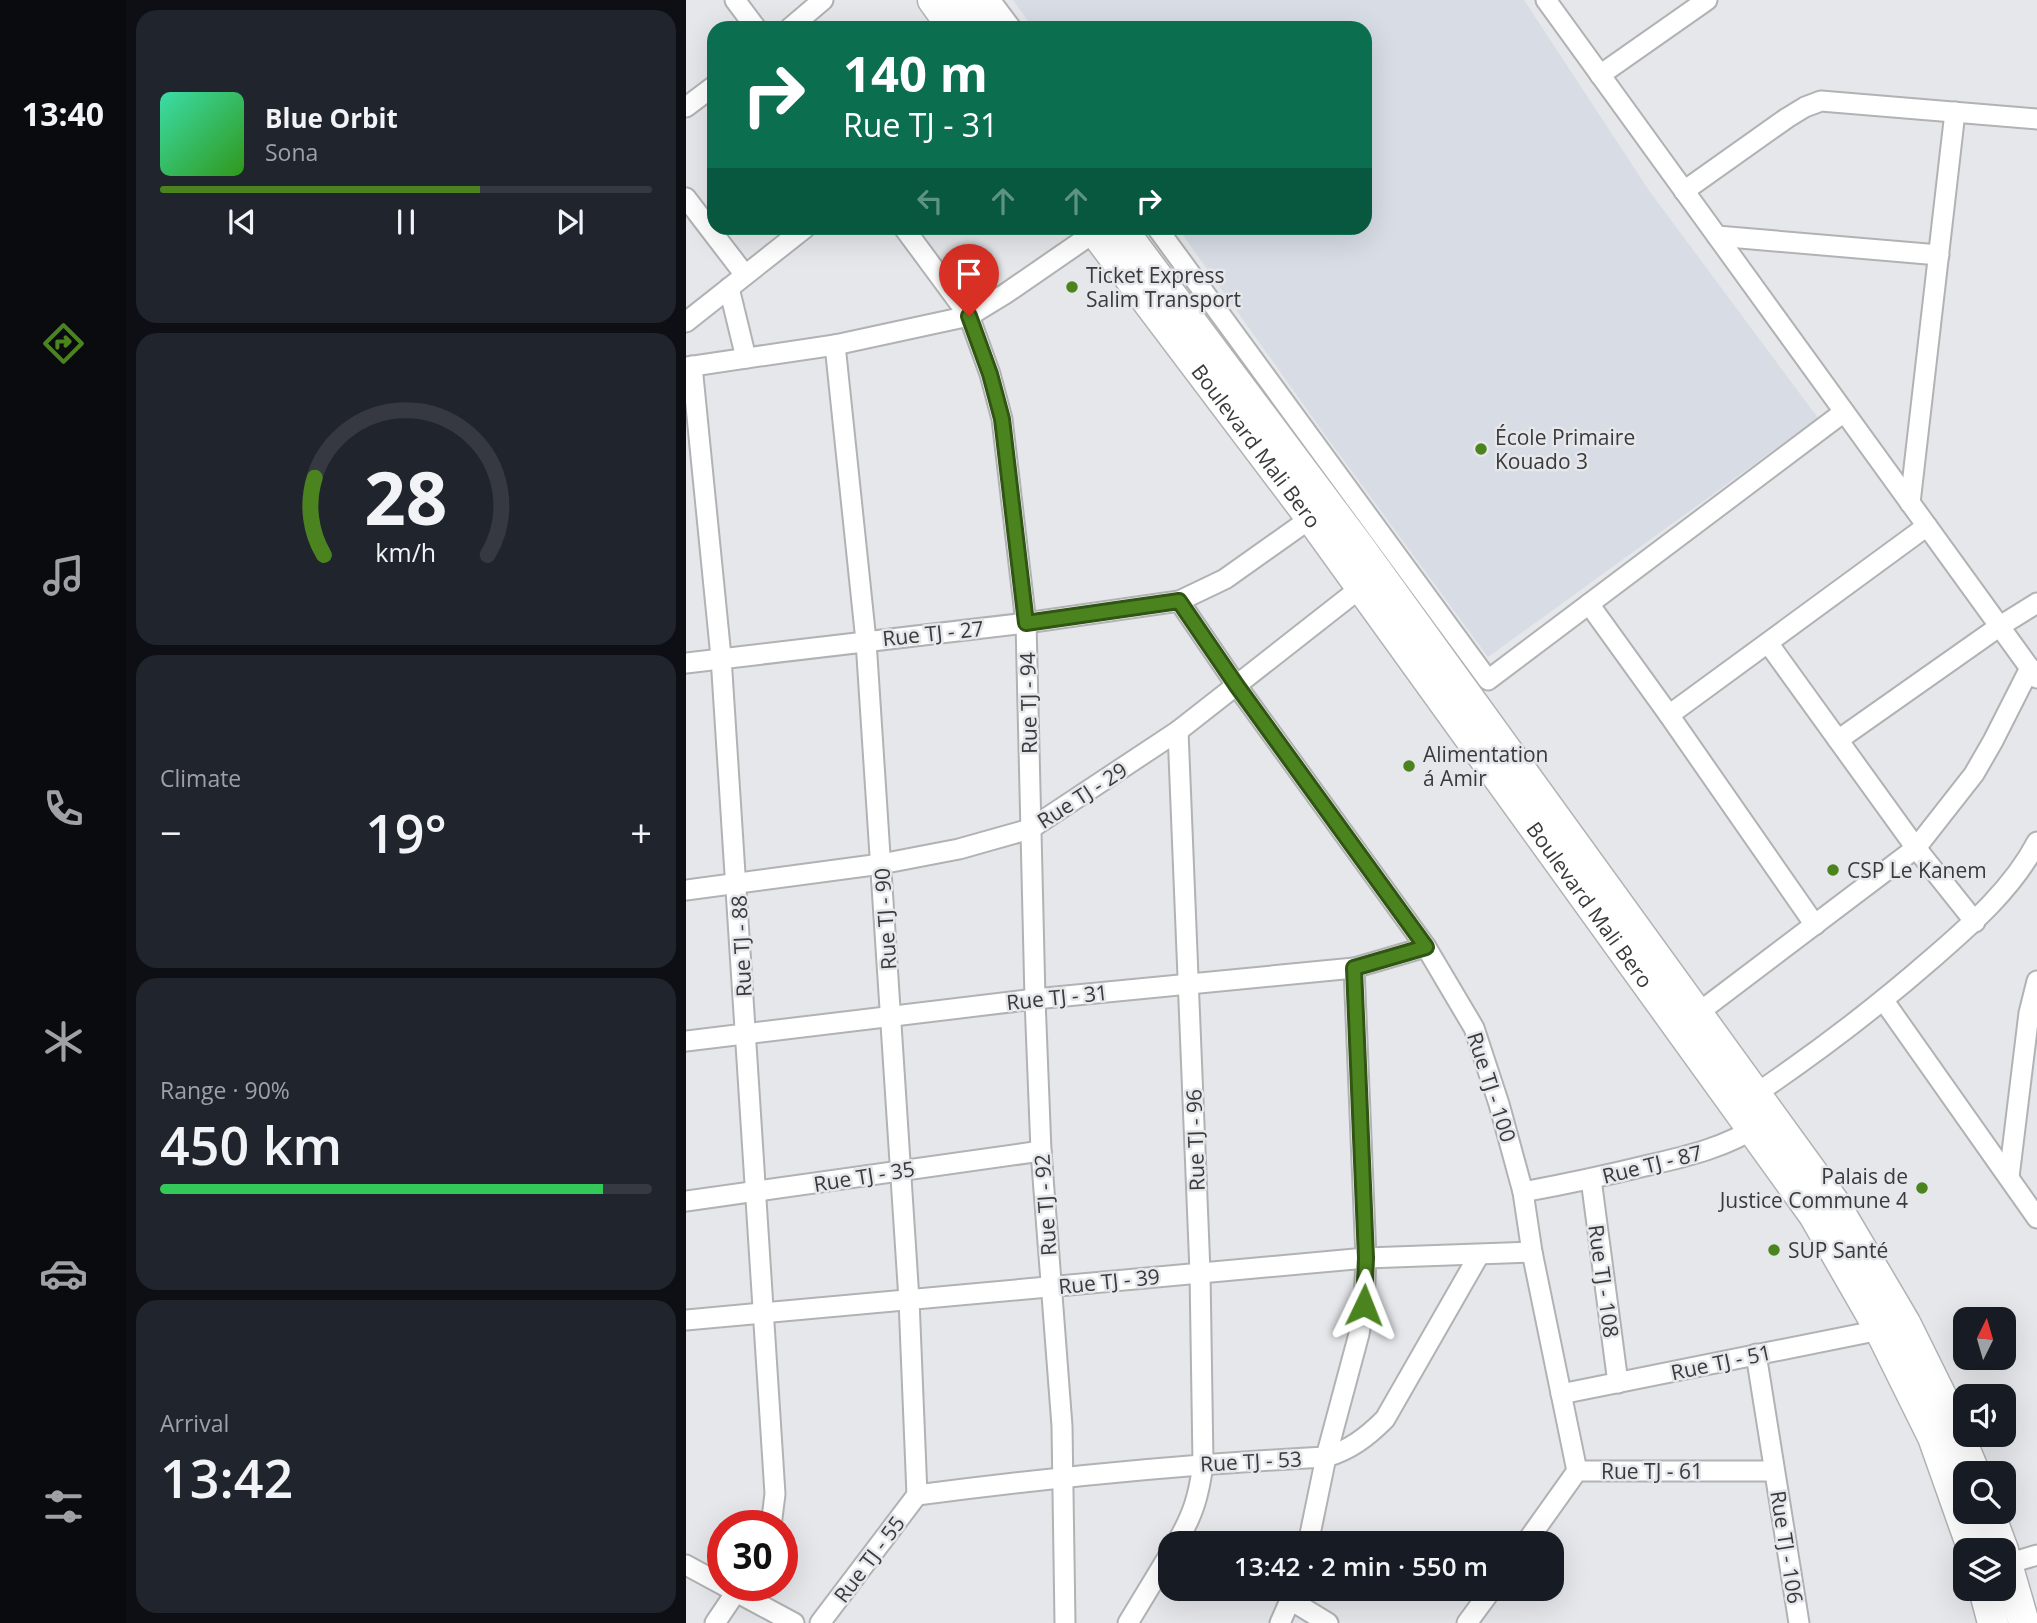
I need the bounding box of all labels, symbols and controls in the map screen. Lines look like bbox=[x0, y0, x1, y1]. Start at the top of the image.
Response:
text: 140 m bbox=[843, 40, 988, 106]
icon: right bbox=[728, 49, 819, 140]
text: 13:40 bbox=[22, 92, 104, 135]
text: Blue Orbit bbox=[265, 100, 398, 136]
text: Rue TJ - 31 bbox=[843, 103, 998, 146]
text: Sona bbox=[265, 136, 318, 168]
icon: left bbox=[911, 182, 949, 220]
icon: ahead bbox=[984, 182, 1022, 220]
icon: ahead bbox=[1057, 182, 1095, 220]
icon: right bbox=[1130, 182, 1168, 220]
icon: previous bbox=[223, 203, 261, 241]
icon: pause bbox=[387, 203, 425, 241]
icon: next bbox=[551, 203, 589, 241]
pin bbox=[939, 244, 999, 316]
icon: arrive bbox=[950, 255, 988, 293]
place label: Ticket Express Salim Transport bbox=[1086, 261, 1241, 313]
marker: Ticket Express Salim Transport bbox=[1064, 279, 1080, 295]
icon: directions bbox=[39, 319, 88, 368]
street label: Boulevard Mali Bero bbox=[1186, 358, 1328, 533]
place label: École Primaire Kouado 3 bbox=[1495, 423, 1635, 475]
marker: École Primaire Kouado 3 bbox=[1473, 441, 1489, 457]
text: 28 bbox=[364, 447, 448, 546]
text: km/h bbox=[376, 535, 436, 569]
icon: music bbox=[39, 551, 88, 600]
street label: Rue TJ - 27 bbox=[881, 614, 985, 652]
street label: Rue TJ - 94 bbox=[1013, 652, 1043, 754]
place label: Alimentation á Amir bbox=[1423, 740, 1548, 792]
street label: Rue TJ - 29 bbox=[1032, 755, 1132, 835]
marker: Alimentation á Amir bbox=[1401, 758, 1417, 774]
text: Climate bbox=[160, 762, 241, 794]
icon: phone bbox=[39, 784, 88, 833]
text: 19° bbox=[365, 797, 447, 868]
text: − bbox=[160, 806, 182, 858]
text: + bbox=[630, 806, 652, 858]
street label: Boulevard Mali Bero bbox=[1520, 816, 1659, 993]
place label: CSP Le Kanem bbox=[1847, 856, 1987, 884]
marker: CSP Le Kanem bbox=[1825, 862, 1841, 878]
street label: Rue TJ - 90 bbox=[867, 867, 903, 971]
street label: Rue TJ - 88 bbox=[724, 894, 758, 998]
street label: Rue TJ - 31 bbox=[1005, 978, 1109, 1016]
icon: climate bbox=[39, 1017, 88, 1066]
street label: Rue TJ - 100 bbox=[1461, 1028, 1523, 1146]
text: Range · 90% bbox=[160, 1074, 290, 1106]
street label: Rue TJ - 96 bbox=[1179, 1089, 1211, 1191]
text: 450 km bbox=[160, 1109, 342, 1180]
street label: Rue TJ - 87 bbox=[1599, 1138, 1705, 1190]
street label: Rue TJ - 92 bbox=[1027, 1153, 1063, 1257]
street label: Rue TJ - 35 bbox=[811, 1154, 917, 1198]
place label: Palais de Justice Commune 4 bbox=[1718, 1162, 1908, 1214]
marker: Palais de Justice Commune 4 bbox=[1914, 1180, 1930, 1196]
street label: Rue TJ - 108 bbox=[1582, 1223, 1626, 1339]
place label: SUP Santé bbox=[1788, 1236, 1888, 1264]
marker: SUP Santé bbox=[1766, 1242, 1782, 1258]
icon: car bbox=[39, 1249, 88, 1298]
street label: Rue TJ - 39 bbox=[1057, 1262, 1161, 1300]
position arrow bbox=[1327, 1268, 1401, 1342]
north arrow bbox=[1953, 1307, 2016, 1370]
map controls bbox=[1953, 1307, 2016, 1601]
street label: Rue TJ - 51 bbox=[1668, 1338, 1774, 1386]
button: sound bbox=[1953, 1384, 2016, 1447]
text: Arrival bbox=[160, 1407, 229, 1439]
text: 13:42 bbox=[160, 1442, 293, 1513]
street label: Rue TJ - 53 bbox=[1199, 1444, 1303, 1478]
street label: Rue TJ - 61 bbox=[1601, 1457, 1703, 1485]
button: search bbox=[1953, 1461, 2016, 1524]
icon: filters bbox=[39, 1482, 88, 1531]
street label: Rue TJ - 106 bbox=[1764, 1489, 1810, 1605]
speed limit sign: 30 bbox=[707, 1510, 798, 1601]
street label: Rue TJ - 55 bbox=[827, 1510, 911, 1608]
button: layers bbox=[1953, 1538, 2016, 1601]
text: 13:42 · 2 min · 550 m bbox=[1234, 1548, 1488, 1584]

